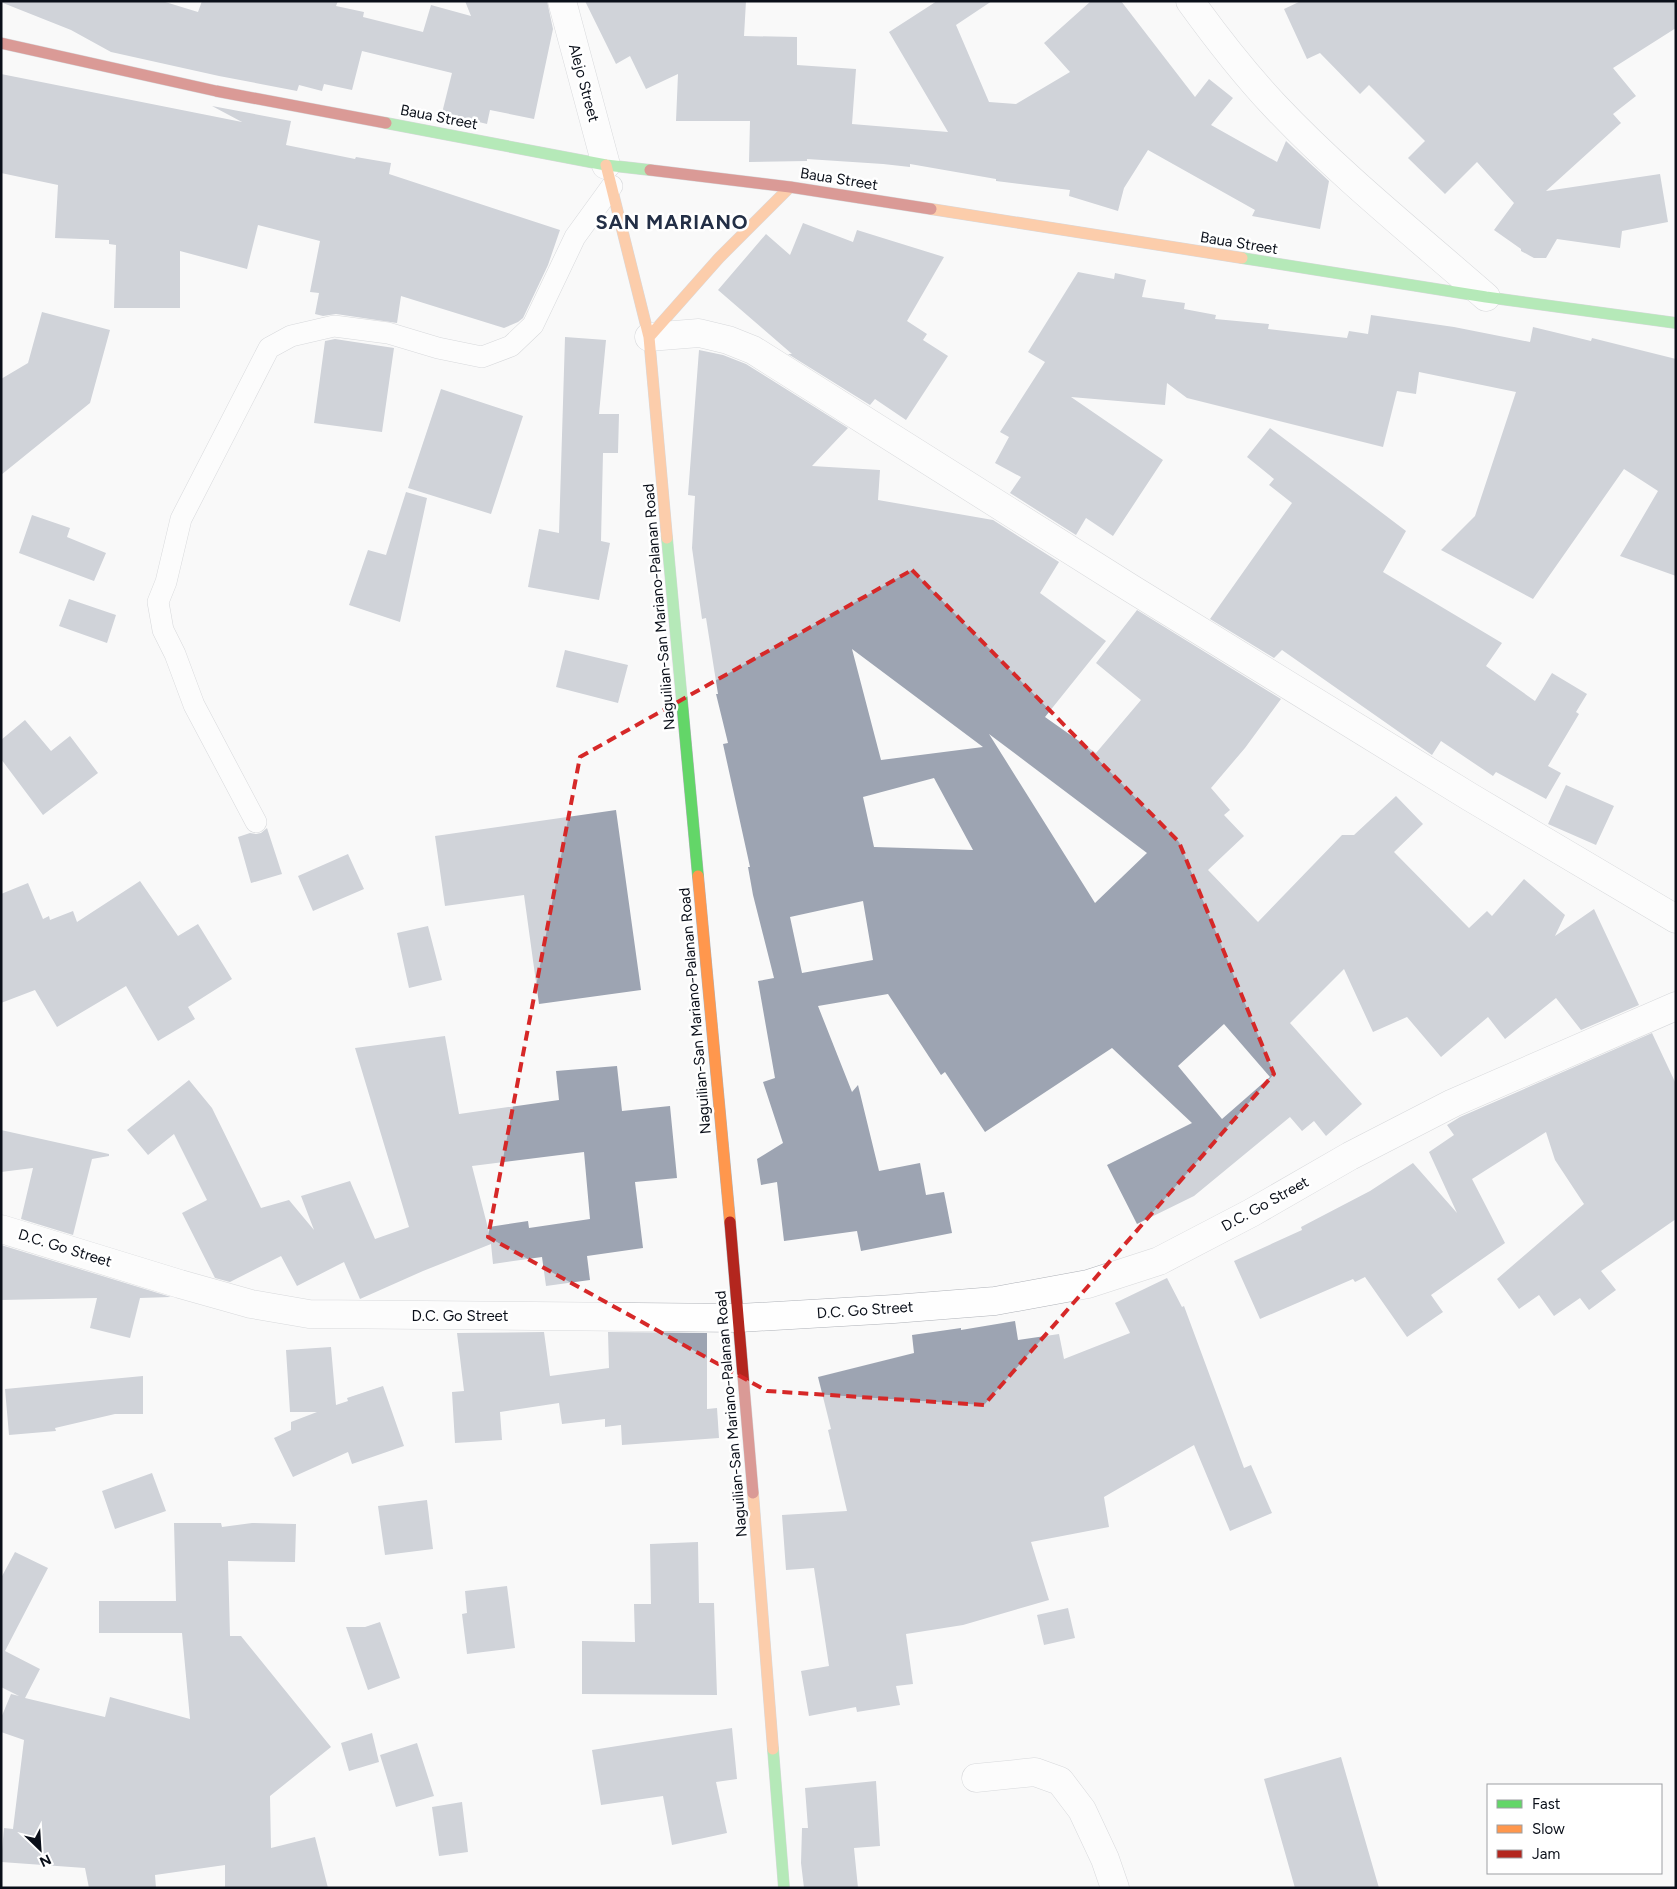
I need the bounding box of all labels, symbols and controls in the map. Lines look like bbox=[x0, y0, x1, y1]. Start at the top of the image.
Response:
street label: Alejo Street bbox=[565, 42, 603, 124]
street label: Baua Street bbox=[399, 101, 480, 133]
street label: Baua Street bbox=[799, 164, 880, 194]
district label: SAN MARIANO bbox=[595, 210, 749, 234]
street label: Baua Street bbox=[1199, 228, 1280, 258]
street label: Naguilian-San Mariano-Palanan Road bbox=[639, 483, 679, 731]
street label: Naguilian-San Mariano-Palanan Road bbox=[675, 887, 715, 1135]
street label: D.C. Go Street bbox=[1218, 1172, 1312, 1235]
street label: D.C. Go Street bbox=[16, 1225, 114, 1271]
street label: Naguilian-San Mariano-Palanan Road bbox=[711, 1290, 751, 1538]
street label: D.C. Go Street bbox=[816, 1298, 914, 1322]
street label: D.C. Go Street bbox=[412, 1307, 509, 1325]
legend bbox=[1487, 1784, 1662, 1874]
text: Fast bbox=[1532, 1795, 1561, 1813]
text: Slow bbox=[1532, 1820, 1565, 1838]
north arrow bbox=[15, 1824, 65, 1874]
text: Jam bbox=[1532, 1845, 1560, 1863]
text: N bbox=[37, 1850, 54, 1870]

